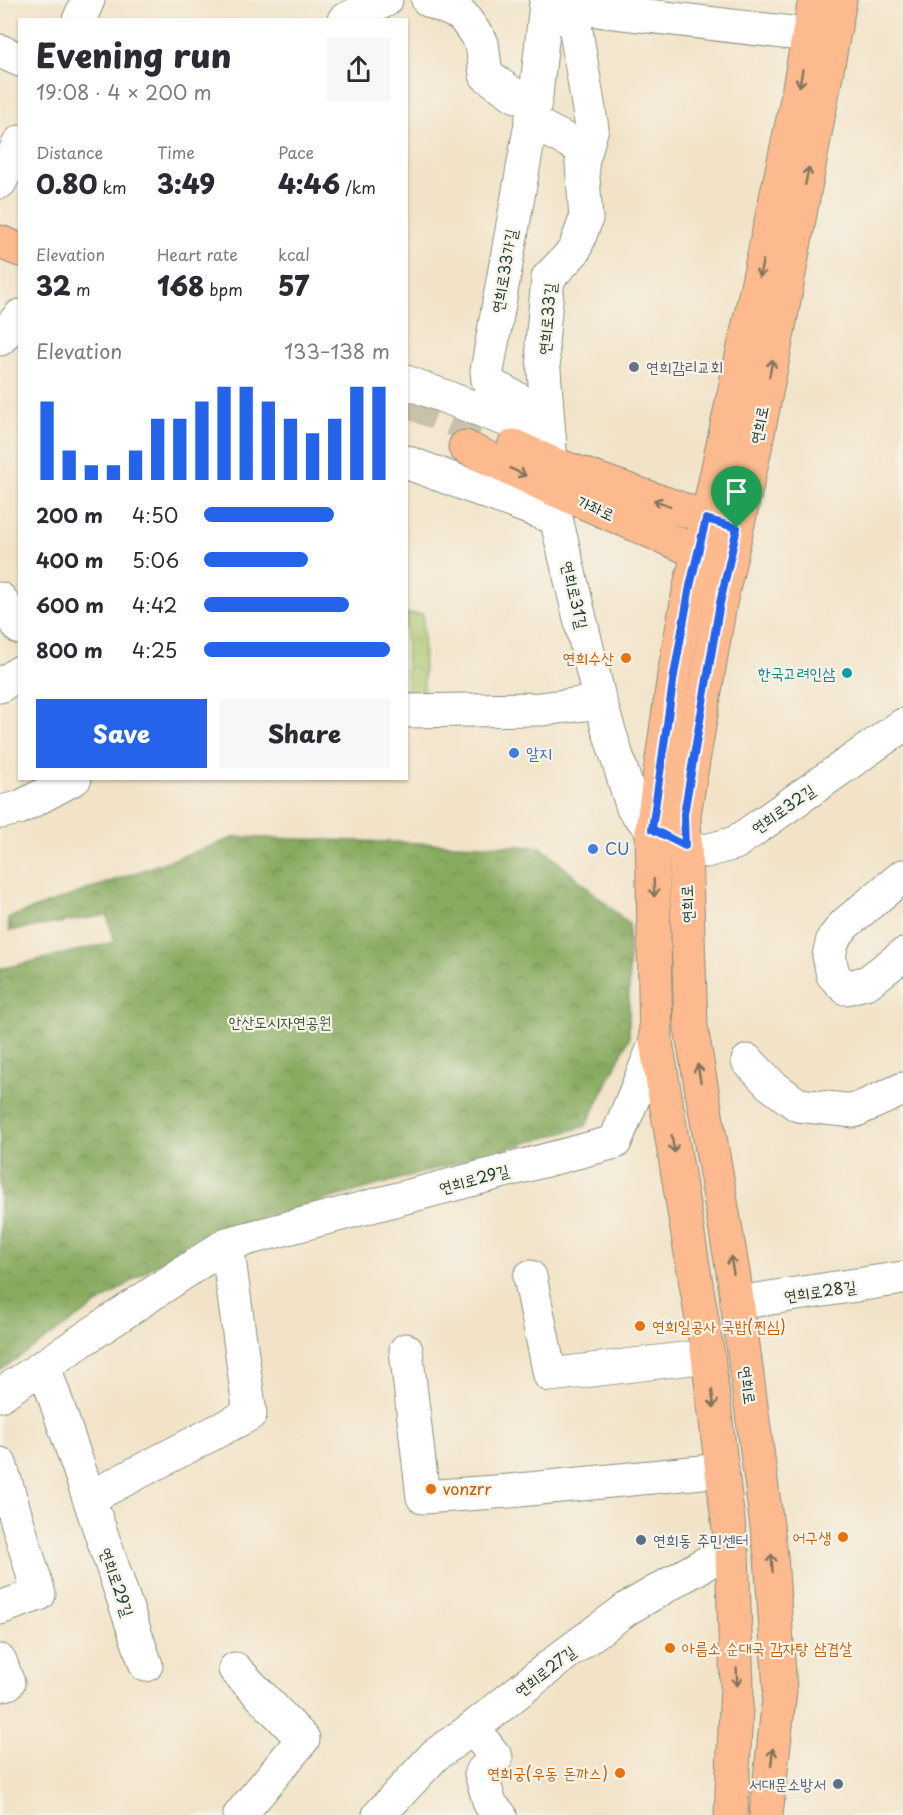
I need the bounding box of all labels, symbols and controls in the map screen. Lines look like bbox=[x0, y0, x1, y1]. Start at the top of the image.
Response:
text: Evening run bbox=[36, 29, 231, 79]
button: share bbox=[327, 38, 390, 101]
one-way arrow bbox=[795, 68, 806, 88]
text: 19:08 · 4 × 200 m bbox=[36, 77, 212, 107]
text: Distance bbox=[36, 140, 103, 164]
text: Time bbox=[157, 140, 195, 164]
text: Pace bbox=[278, 140, 314, 164]
text: 0.80 bbox=[36, 164, 97, 203]
text: 3:49 bbox=[157, 164, 215, 203]
text: 4:46 bbox=[278, 164, 340, 203]
one-way arrow bbox=[802, 167, 813, 187]
text: km bbox=[97, 175, 127, 199]
text: /km bbox=[340, 175, 376, 199]
street label: 연희로33가길 bbox=[484, 227, 522, 315]
text: Elevation bbox=[36, 242, 105, 266]
text: Heart rate bbox=[157, 242, 238, 266]
text: kcal bbox=[278, 242, 310, 266]
one-way arrow bbox=[755, 259, 766, 278]
text: 32 bbox=[36, 266, 71, 305]
text: 168 bbox=[157, 266, 204, 305]
text: 57 bbox=[278, 266, 309, 305]
text: m bbox=[71, 277, 91, 301]
text: bpm bbox=[204, 277, 243, 301]
street label: 연희로33길 bbox=[531, 282, 561, 356]
text: Elevation bbox=[36, 336, 122, 366]
text: 133–138 m bbox=[284, 336, 390, 366]
place label: 연희감리교회 bbox=[646, 354, 723, 378]
one-way arrow bbox=[766, 359, 777, 378]
marker: 연희감리교회 bbox=[627, 360, 641, 374]
street label: 연희로 bbox=[743, 404, 773, 446]
one-way arrow bbox=[508, 466, 526, 478]
pin bbox=[711, 466, 762, 528]
icon: arrive bbox=[720, 475, 753, 508]
street label: 가좌로 bbox=[574, 488, 619, 526]
one-way arrow bbox=[653, 496, 672, 507]
text: 200 m bbox=[36, 500, 103, 530]
text: 4:50 bbox=[132, 500, 178, 530]
text: 400 m bbox=[36, 545, 104, 575]
text: 5:06 bbox=[132, 545, 179, 575]
street label: 연희로31길 bbox=[556, 558, 595, 631]
text: 600 m bbox=[36, 590, 104, 620]
text: 4:42 bbox=[132, 590, 177, 620]
text: 800 m bbox=[36, 635, 103, 665]
text: 4:25 bbox=[132, 635, 177, 665]
place label: 연희수산 bbox=[563, 645, 614, 669]
marker: 연희수산 bbox=[619, 651, 633, 665]
place label: 한국고려인삼 bbox=[758, 660, 835, 684]
marker: 한국고려인삼 bbox=[840, 666, 854, 680]
button: Save bbox=[36, 699, 207, 768]
button: Share bbox=[219, 699, 390, 768]
place label: 알지 bbox=[526, 740, 552, 764]
marker: 알지 bbox=[507, 746, 521, 760]
street label: 연희로32길 bbox=[746, 777, 819, 839]
place label: CU bbox=[605, 836, 629, 860]
marker: CU bbox=[586, 842, 600, 856]
one-way arrow bbox=[648, 877, 660, 897]
street label: 연희로 bbox=[673, 884, 699, 924]
park label: 안산도시자연공원 bbox=[229, 1009, 332, 1033]
one-way arrow bbox=[693, 1064, 704, 1083]
one-way arrow bbox=[668, 1134, 679, 1154]
street label: 연희로29길 bbox=[436, 1157, 512, 1199]
one-way arrow bbox=[726, 1256, 737, 1276]
street label: 연희로28길 bbox=[782, 1273, 858, 1307]
place label: 연희일공사 국밥(찐심) bbox=[652, 1313, 786, 1337]
marker: 연희일공사 국밥(찐심) bbox=[633, 1319, 647, 1333]
street label: 연희로 bbox=[734, 1364, 764, 1406]
one-way arrow bbox=[708, 1389, 719, 1408]
place label: vonzrr bbox=[443, 1476, 492, 1500]
marker: vonzrr bbox=[424, 1482, 438, 1496]
place label: 어구생 bbox=[792, 1524, 831, 1548]
place label: 연희동 주민센터 bbox=[653, 1527, 748, 1551]
marker: 어구생 bbox=[836, 1530, 850, 1544]
marker: 연희동 주민센터 bbox=[634, 1533, 648, 1547]
street label: 연희로29길 bbox=[95, 1544, 141, 1620]
one-way arrow bbox=[766, 1553, 777, 1573]
place label: 아름소 순대국 감자탕 삼겹살 bbox=[682, 1635, 852, 1659]
street label: 연희로27길 bbox=[509, 1639, 580, 1702]
marker: 아름소 순대국 감자탕 삼겹살 bbox=[663, 1641, 677, 1655]
one-way arrow bbox=[731, 1666, 743, 1686]
one-way arrow bbox=[767, 1747, 778, 1767]
place label: 연희궁(우동 돈까스) bbox=[487, 1760, 608, 1784]
marker: 연희궁(우동 돈까스) bbox=[613, 1766, 627, 1780]
place label: 서대문소방서 bbox=[749, 1771, 826, 1795]
marker: 서대문소방서 bbox=[831, 1777, 845, 1791]

